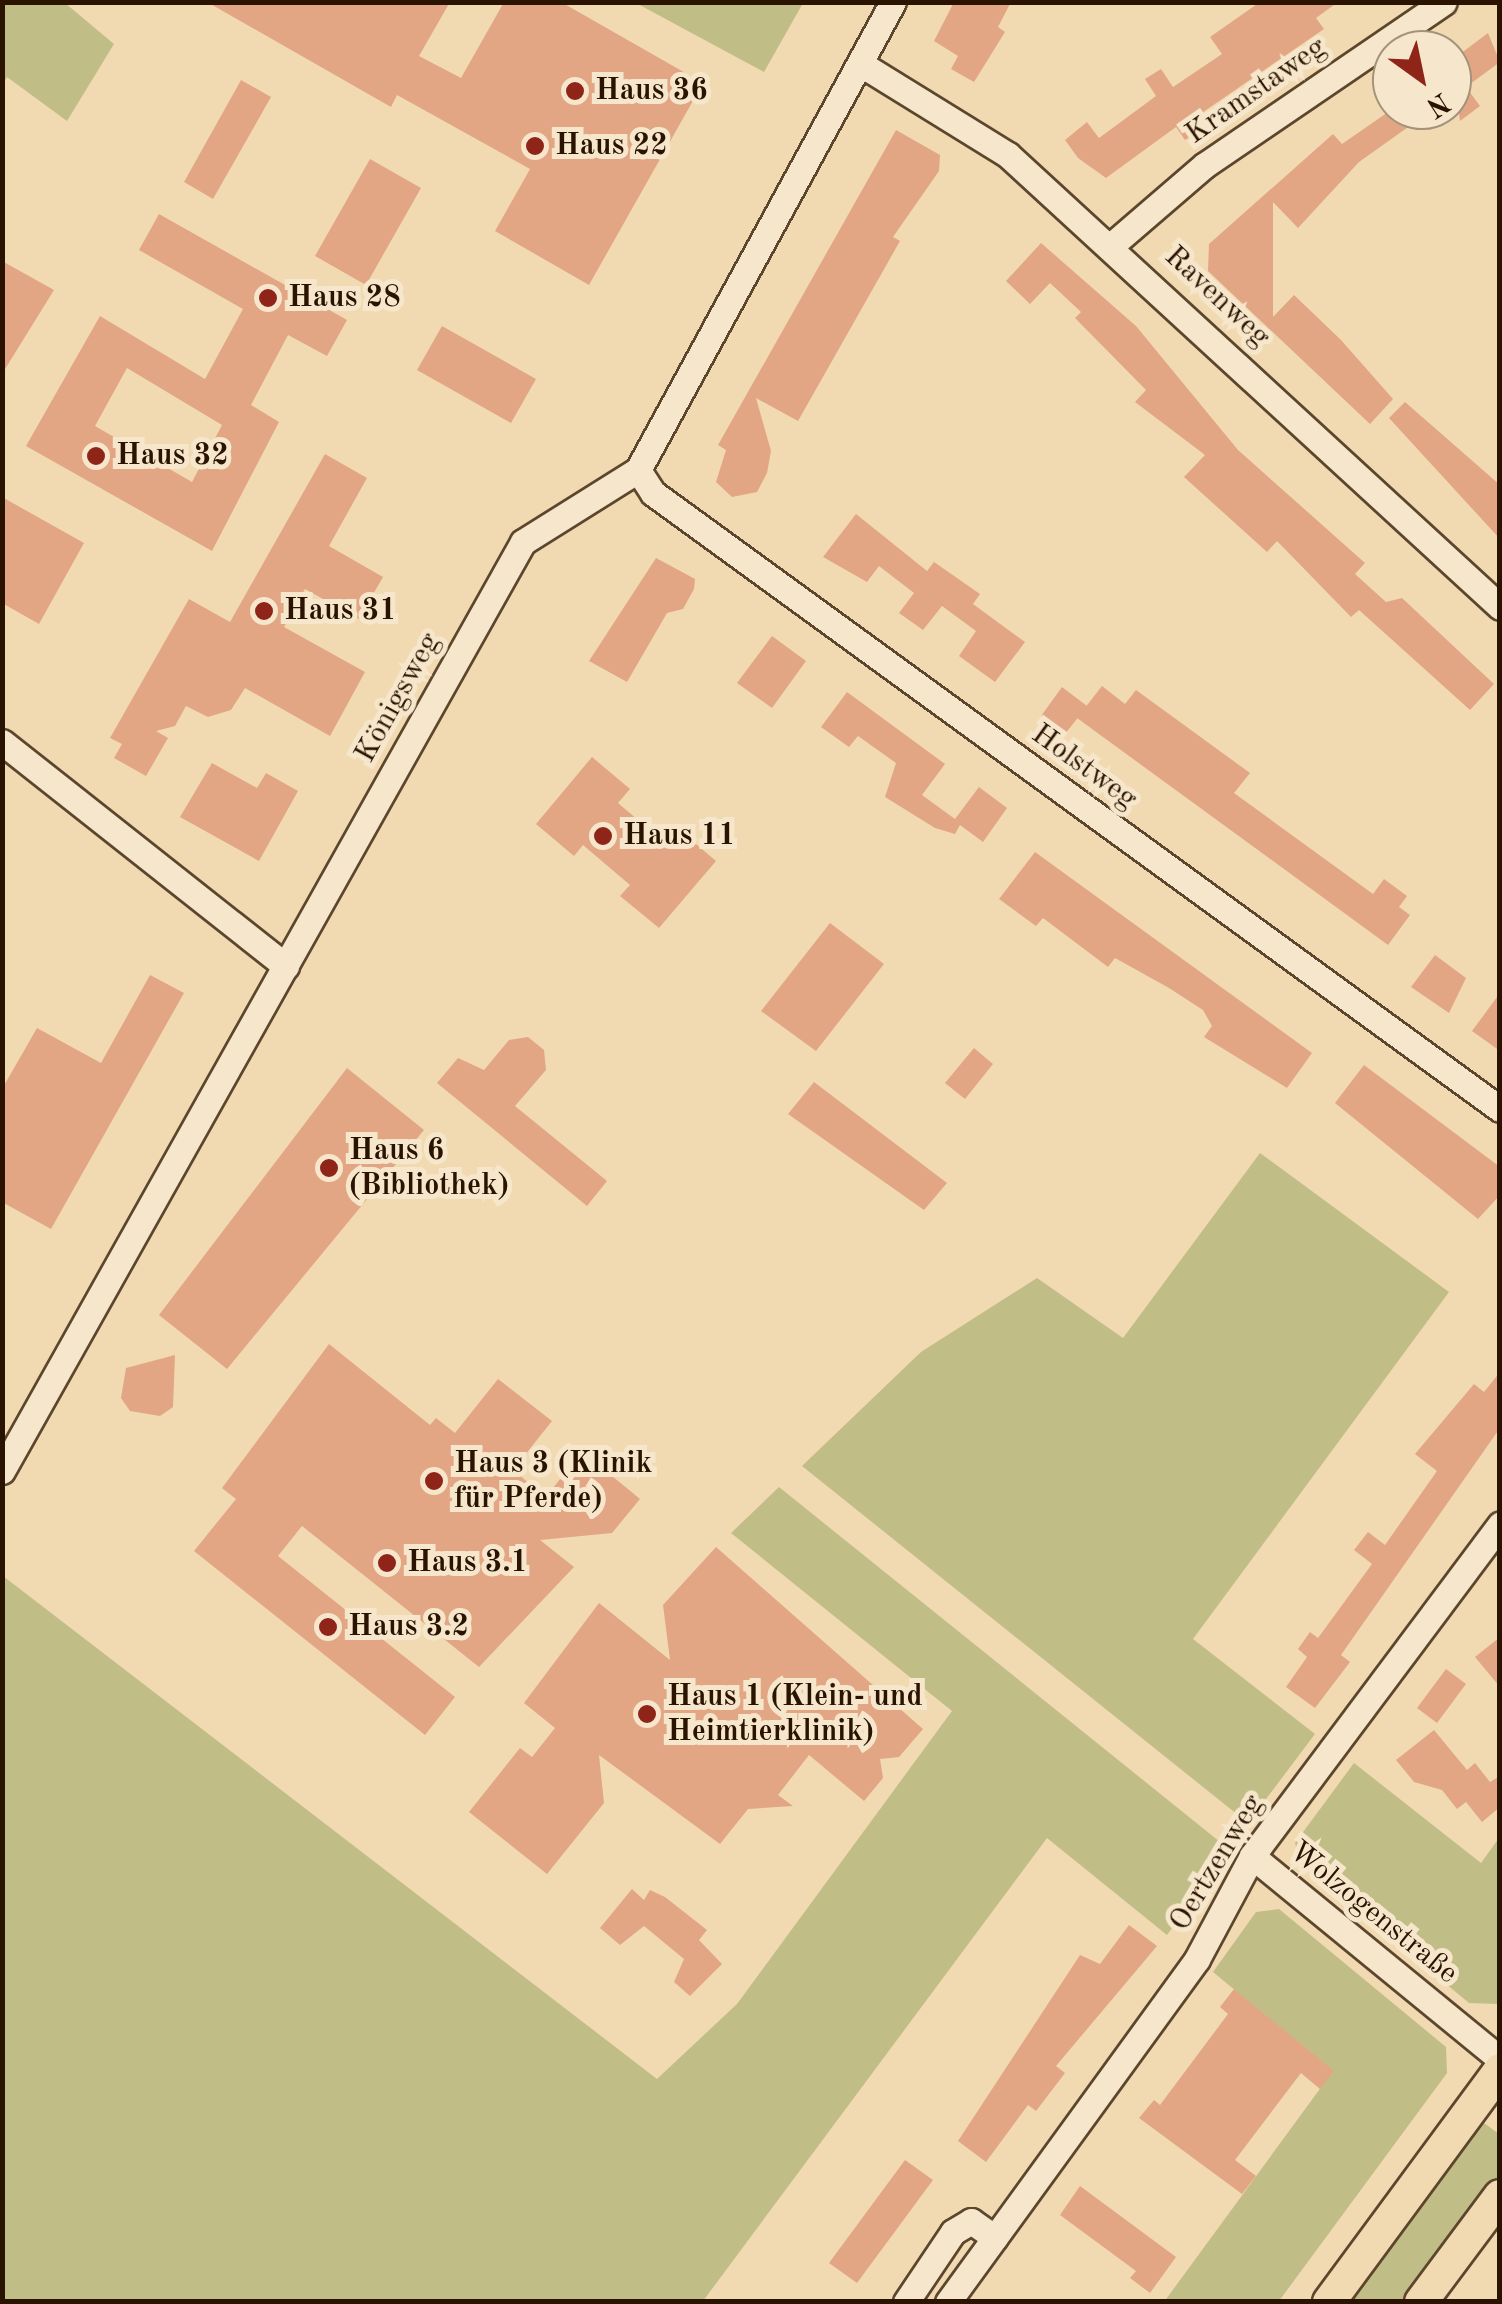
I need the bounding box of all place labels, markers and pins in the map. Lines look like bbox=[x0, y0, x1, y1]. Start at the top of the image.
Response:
place label: Haus 36 bbox=[595, 73, 708, 109]
marker: Haus 36 bbox=[564, 80, 586, 102]
place label: Haus 22 bbox=[555, 128, 668, 164]
marker: Haus 22 bbox=[524, 135, 546, 157]
place label: Haus 28 bbox=[288, 280, 401, 316]
marker: Haus 28 bbox=[257, 287, 279, 309]
place label: Haus 32 bbox=[116, 438, 229, 474]
marker: Haus 32 bbox=[85, 445, 107, 467]
place label: Haus 31 bbox=[284, 593, 397, 629]
marker: Haus 31 bbox=[253, 600, 275, 622]
place label: Haus 11 bbox=[623, 818, 736, 854]
marker: Haus 11 bbox=[592, 825, 614, 847]
place label: Haus 6 (Bibliothek) bbox=[349, 1133, 509, 1204]
marker: Haus 6 (Bibliothek) bbox=[318, 1157, 340, 1179]
place label: Haus 3 (Klinik für Pferde) bbox=[454, 1446, 652, 1516]
marker: Haus 3 (Klinik für Pferde) bbox=[423, 1470, 445, 1492]
place label: Haus 3.1 bbox=[407, 1545, 528, 1581]
marker: Haus 3.1 bbox=[376, 1552, 398, 1574]
place label: Haus 3.2 bbox=[348, 1609, 469, 1645]
marker: Haus 3.2 bbox=[317, 1616, 339, 1638]
place label: Haus 1 (Klein- und Heimtierklinik) bbox=[667, 1679, 923, 1750]
marker: Haus 1 (Klein- und Heimtierklinik) bbox=[636, 1703, 658, 1725]

